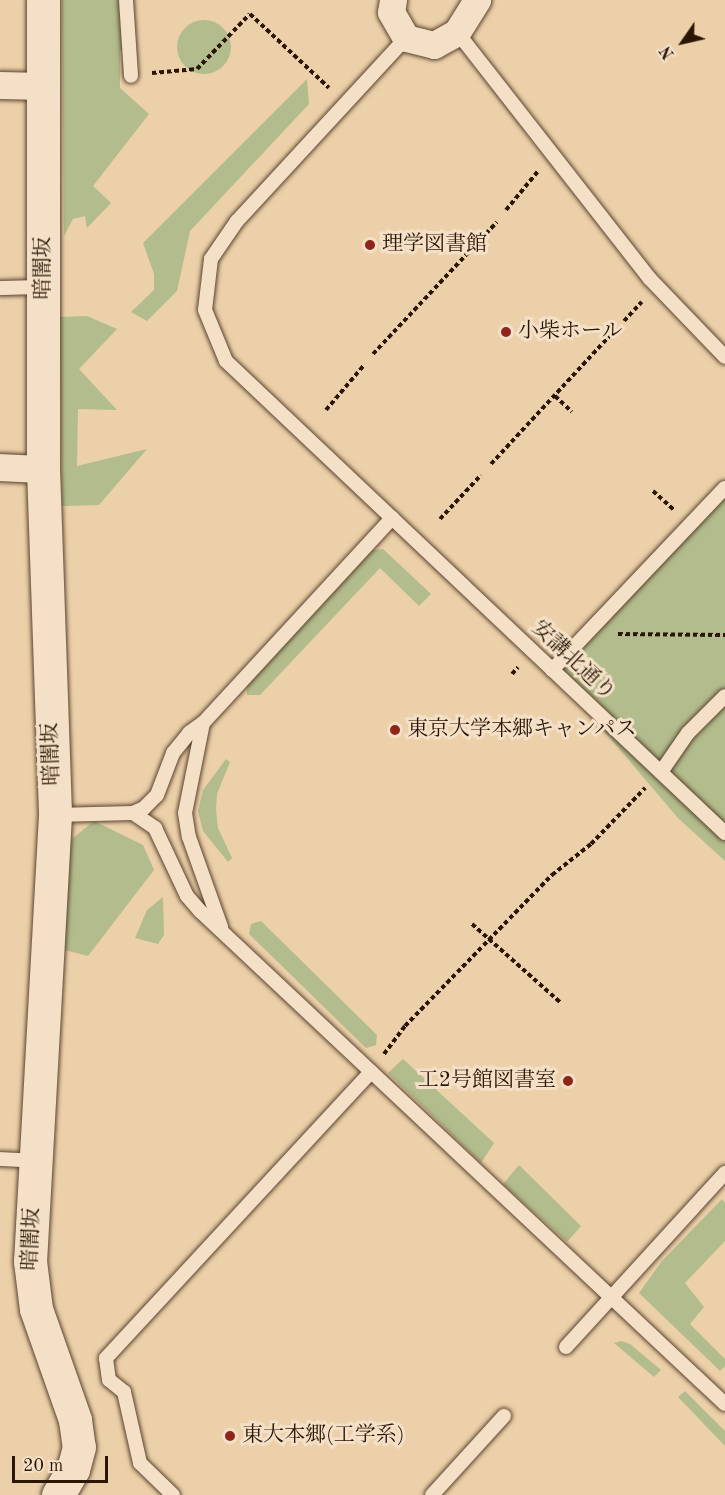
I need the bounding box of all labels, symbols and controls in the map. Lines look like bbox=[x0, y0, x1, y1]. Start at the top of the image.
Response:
north arrow bbox=[653, 12, 713, 72]
text: N bbox=[658, 43, 678, 62]
place label: 理学図書館 bbox=[382, 232, 487, 258]
street label: 暗闇坂 bbox=[31, 237, 57, 299]
marker: 理学図書館 bbox=[363, 238, 377, 252]
place label: 小柴ホール bbox=[518, 319, 623, 345]
marker: 小柴ホール bbox=[499, 325, 513, 339]
street label: 安講北通り bbox=[526, 616, 620, 706]
place label: 東京大学本郷キャンパス bbox=[407, 717, 638, 743]
street label: 暗闇坂 bbox=[38, 722, 66, 786]
marker: 東京大学本郷キャンパス bbox=[388, 723, 402, 737]
place label: 工2号館図書室 bbox=[418, 1068, 556, 1094]
marker: 工2号館図書室 bbox=[561, 1074, 575, 1088]
street label: 暗闇坂 bbox=[18, 1207, 46, 1271]
place label: 東大本郷(工学系) bbox=[242, 1423, 405, 1449]
marker: 東大本郷(工学系) bbox=[223, 1429, 237, 1443]
scale bar bbox=[15, 1444, 111, 1482]
text: 20 m bbox=[23, 1457, 63, 1475]

